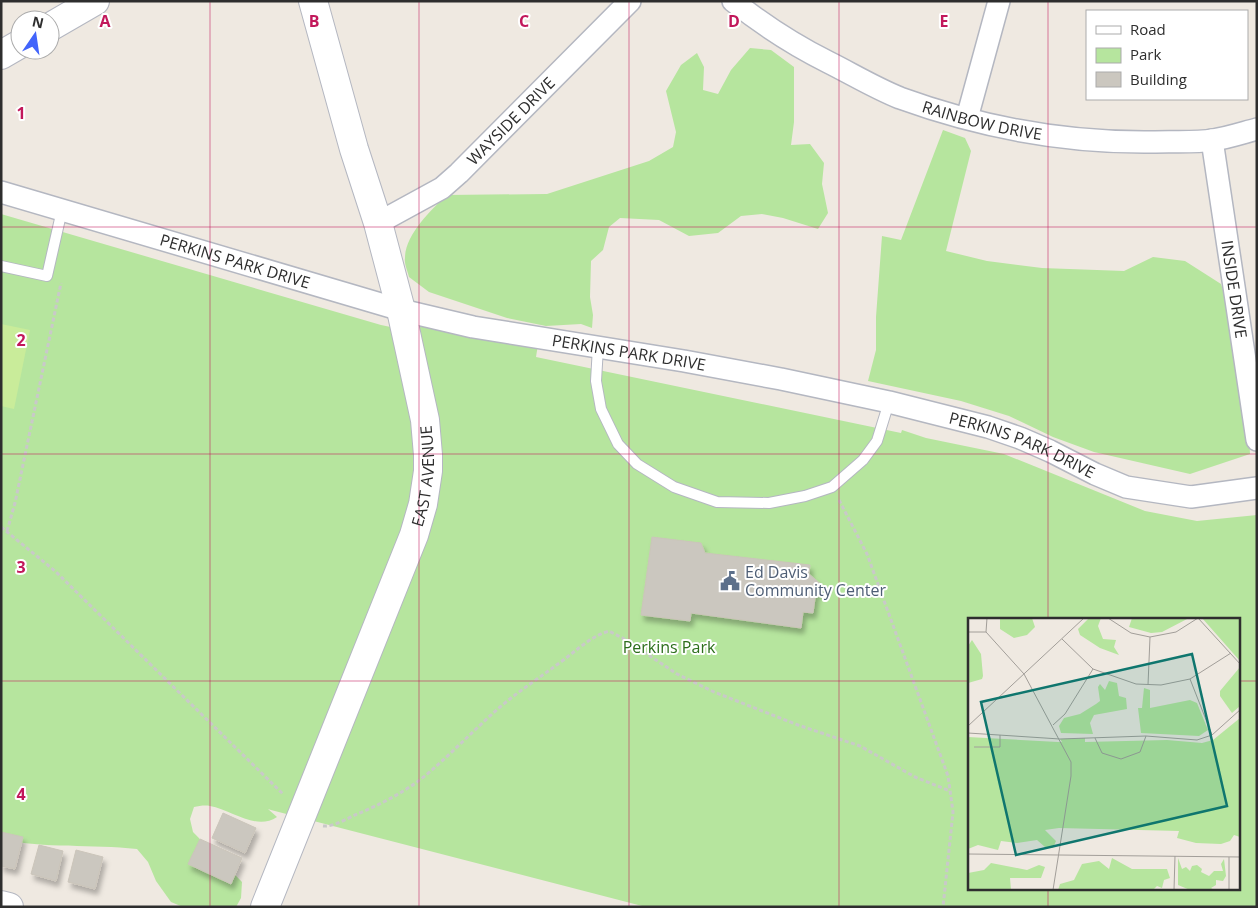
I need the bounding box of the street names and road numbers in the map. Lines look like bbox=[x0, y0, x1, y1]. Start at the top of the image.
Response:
street label: WAYSIDE DRIVE bbox=[462, 72, 559, 170]
street label: RAINBOW DRIVE bbox=[919, 95, 1044, 145]
street label: PERKINS PARK DRIVE bbox=[157, 228, 313, 294]
street label: INSIDE DRIVE bbox=[1216, 239, 1253, 340]
street label: PERKINS PARK DRIVE bbox=[550, 329, 708, 376]
street label: PERKINS PARK DRIVE bbox=[947, 407, 1099, 483]
street label: EAST AVENUE bbox=[406, 425, 440, 529]

